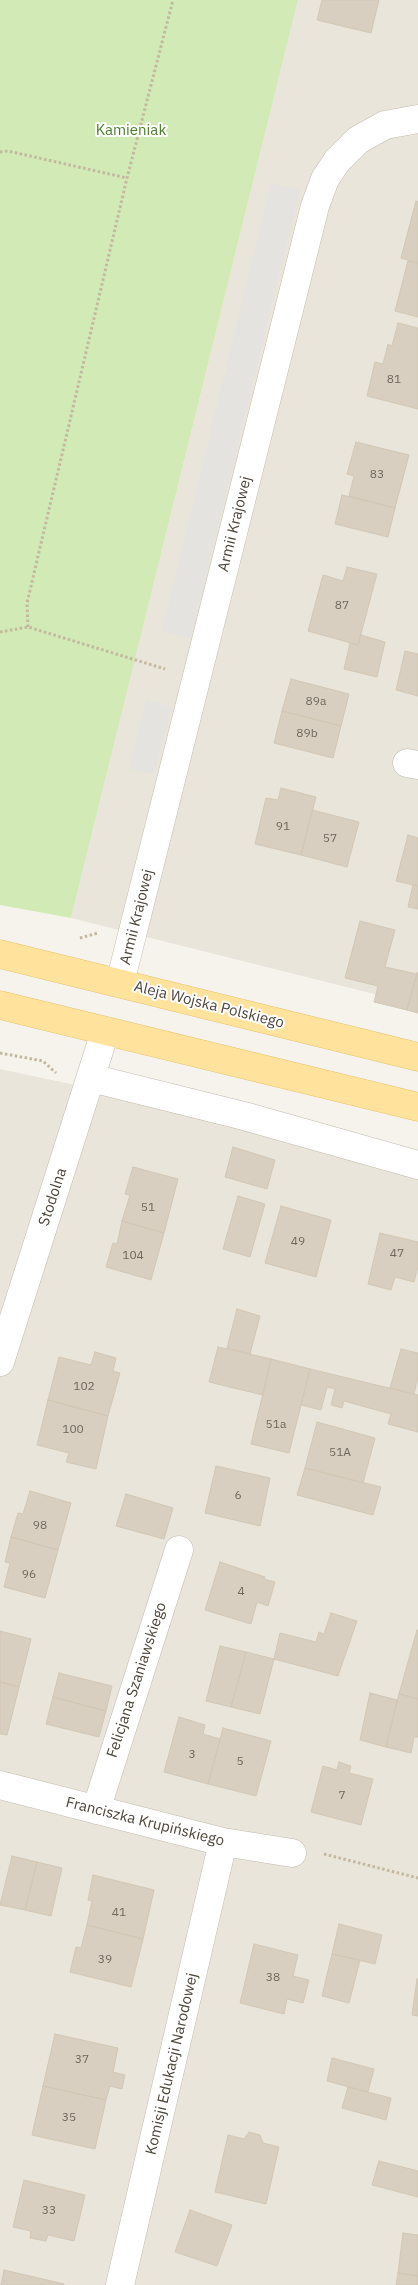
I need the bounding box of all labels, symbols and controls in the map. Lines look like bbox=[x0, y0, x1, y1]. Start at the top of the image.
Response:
park label: Kamieniak bbox=[96, 122, 166, 140]
house number: 81 bbox=[387, 373, 401, 387]
house number: 83 bbox=[370, 468, 384, 482]
street label: Armii Krajowej bbox=[214, 474, 256, 574]
house number: 87 bbox=[335, 599, 349, 613]
house number: 89a bbox=[306, 695, 326, 709]
house number: 89b bbox=[296, 727, 318, 741]
house number: 91 bbox=[276, 820, 290, 834]
house number: 57 bbox=[323, 832, 337, 846]
street label: Armii Krajowej bbox=[116, 867, 158, 967]
street label: Aleja Wojska Polskiego bbox=[132, 978, 286, 1032]
street label: Stodolna bbox=[35, 1166, 71, 1228]
house number: 51 bbox=[141, 1201, 155, 1215]
house number: 49 bbox=[291, 1235, 305, 1249]
house number: 47 bbox=[390, 1247, 404, 1261]
house number: 104 bbox=[122, 1249, 144, 1263]
house number: 102 bbox=[73, 1380, 95, 1394]
house number: 51a bbox=[266, 1418, 286, 1432]
house number: 100 bbox=[62, 1423, 84, 1437]
house number: 51A bbox=[329, 1446, 351, 1460]
house number: 6 bbox=[234, 1489, 242, 1503]
house number: 98 bbox=[33, 1519, 47, 1533]
house number: 96 bbox=[22, 1568, 36, 1582]
house number: 4 bbox=[237, 1585, 245, 1599]
street label: Felicjana Szaniawskiego bbox=[103, 1600, 171, 1760]
house number: 3 bbox=[188, 1748, 196, 1762]
house number: 5 bbox=[236, 1755, 244, 1769]
house number: 7 bbox=[338, 1789, 346, 1803]
street label: Franciszka Krupińskiego bbox=[64, 1794, 226, 1850]
house number: 41 bbox=[112, 1906, 126, 1920]
house number: 39 bbox=[98, 1953, 112, 1967]
street label: Komisji Edukacji Narodowej bbox=[142, 1971, 202, 2157]
house number: 38 bbox=[266, 1971, 280, 1985]
house number: 37 bbox=[75, 2053, 89, 2067]
house number: 35 bbox=[62, 2111, 76, 2125]
house number: 33 bbox=[42, 2204, 56, 2218]

